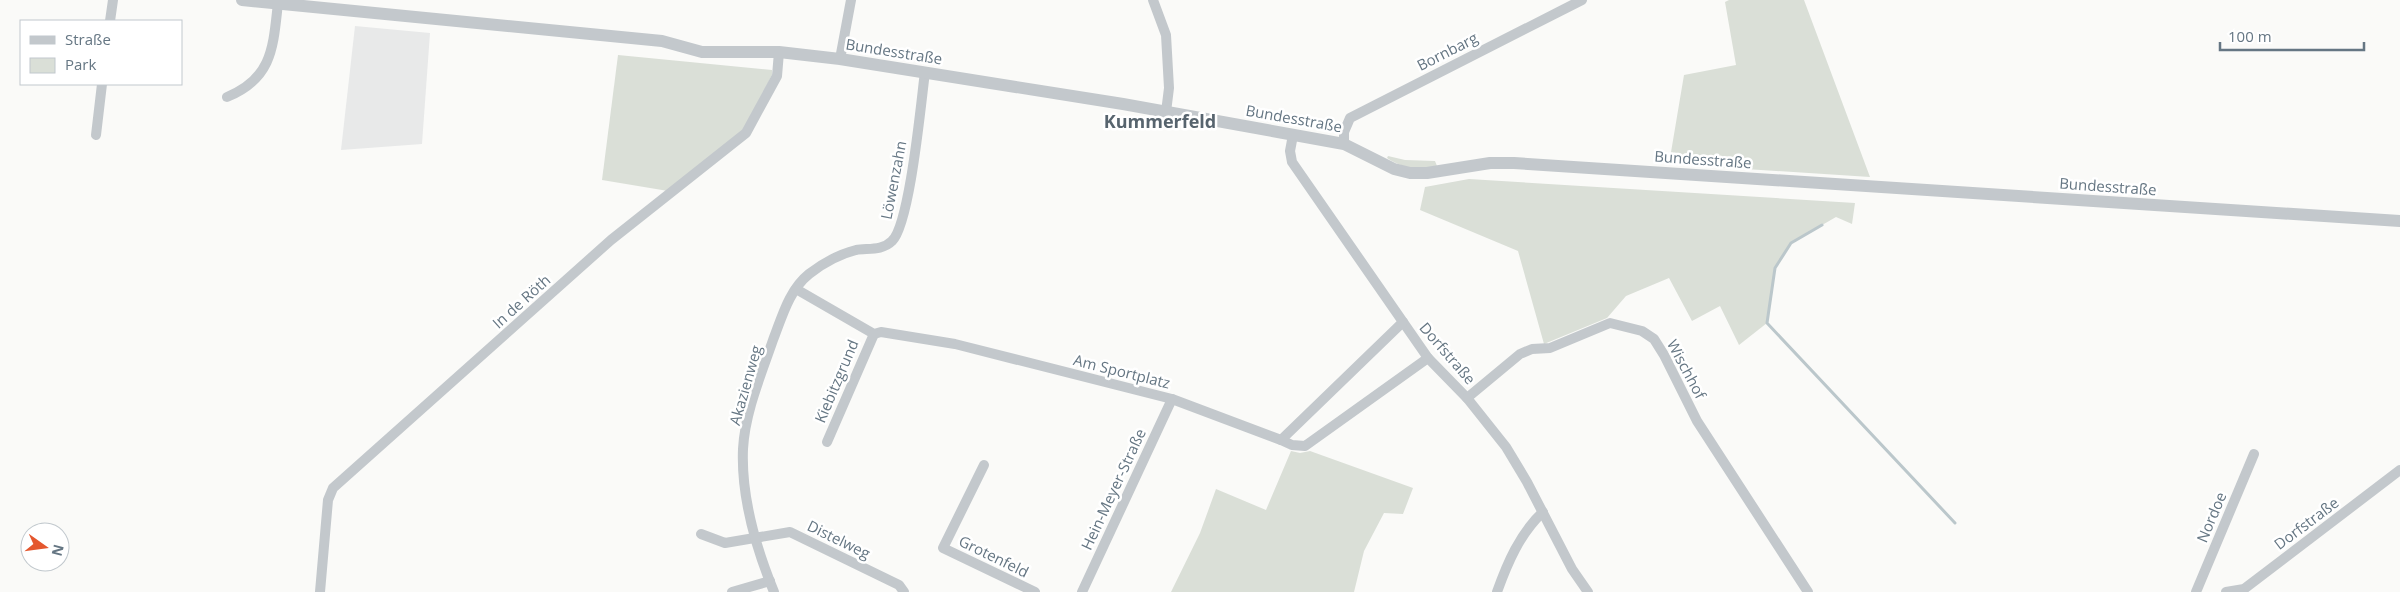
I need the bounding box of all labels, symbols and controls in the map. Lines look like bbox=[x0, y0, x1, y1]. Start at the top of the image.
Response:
legend bbox=[20, 20, 182, 85]
scale bar bbox=[2220, 20, 2364, 52]
text: 100 m bbox=[2228, 26, 2272, 46]
street label: Bornbarg bbox=[1413, 27, 1481, 75]
text: Straße bbox=[65, 29, 111, 49]
street label: Bundesstraße bbox=[844, 33, 944, 69]
text: Park bbox=[65, 54, 96, 74]
street label: Bundesstraße bbox=[1244, 100, 1344, 136]
district label: Kummerfeld bbox=[1104, 109, 1216, 133]
street label: Löwenzahn bbox=[876, 139, 910, 221]
street label: Bundesstraße bbox=[1654, 146, 1752, 172]
street label: Bundesstraße bbox=[2059, 173, 2157, 199]
street label: In de Röth bbox=[488, 270, 554, 332]
street label: Dorfstraße bbox=[1416, 318, 1480, 388]
street label: Kiebitzgrund bbox=[809, 336, 863, 426]
street label: Wischhof bbox=[1663, 336, 1711, 403]
street label: Akazienweg bbox=[724, 343, 766, 427]
street label: Am Sportplatz bbox=[1072, 349, 1172, 393]
street label: Hein-Meyer-Straße bbox=[1076, 425, 1150, 553]
street label: Nordoe bbox=[2191, 489, 2231, 545]
street label: Dorfstraße bbox=[2270, 492, 2342, 554]
street label: Distelweg bbox=[804, 515, 874, 563]
north arrow bbox=[20, 522, 70, 572]
street label: Grotenfeld bbox=[956, 530, 1032, 582]
text: N bbox=[48, 542, 69, 558]

